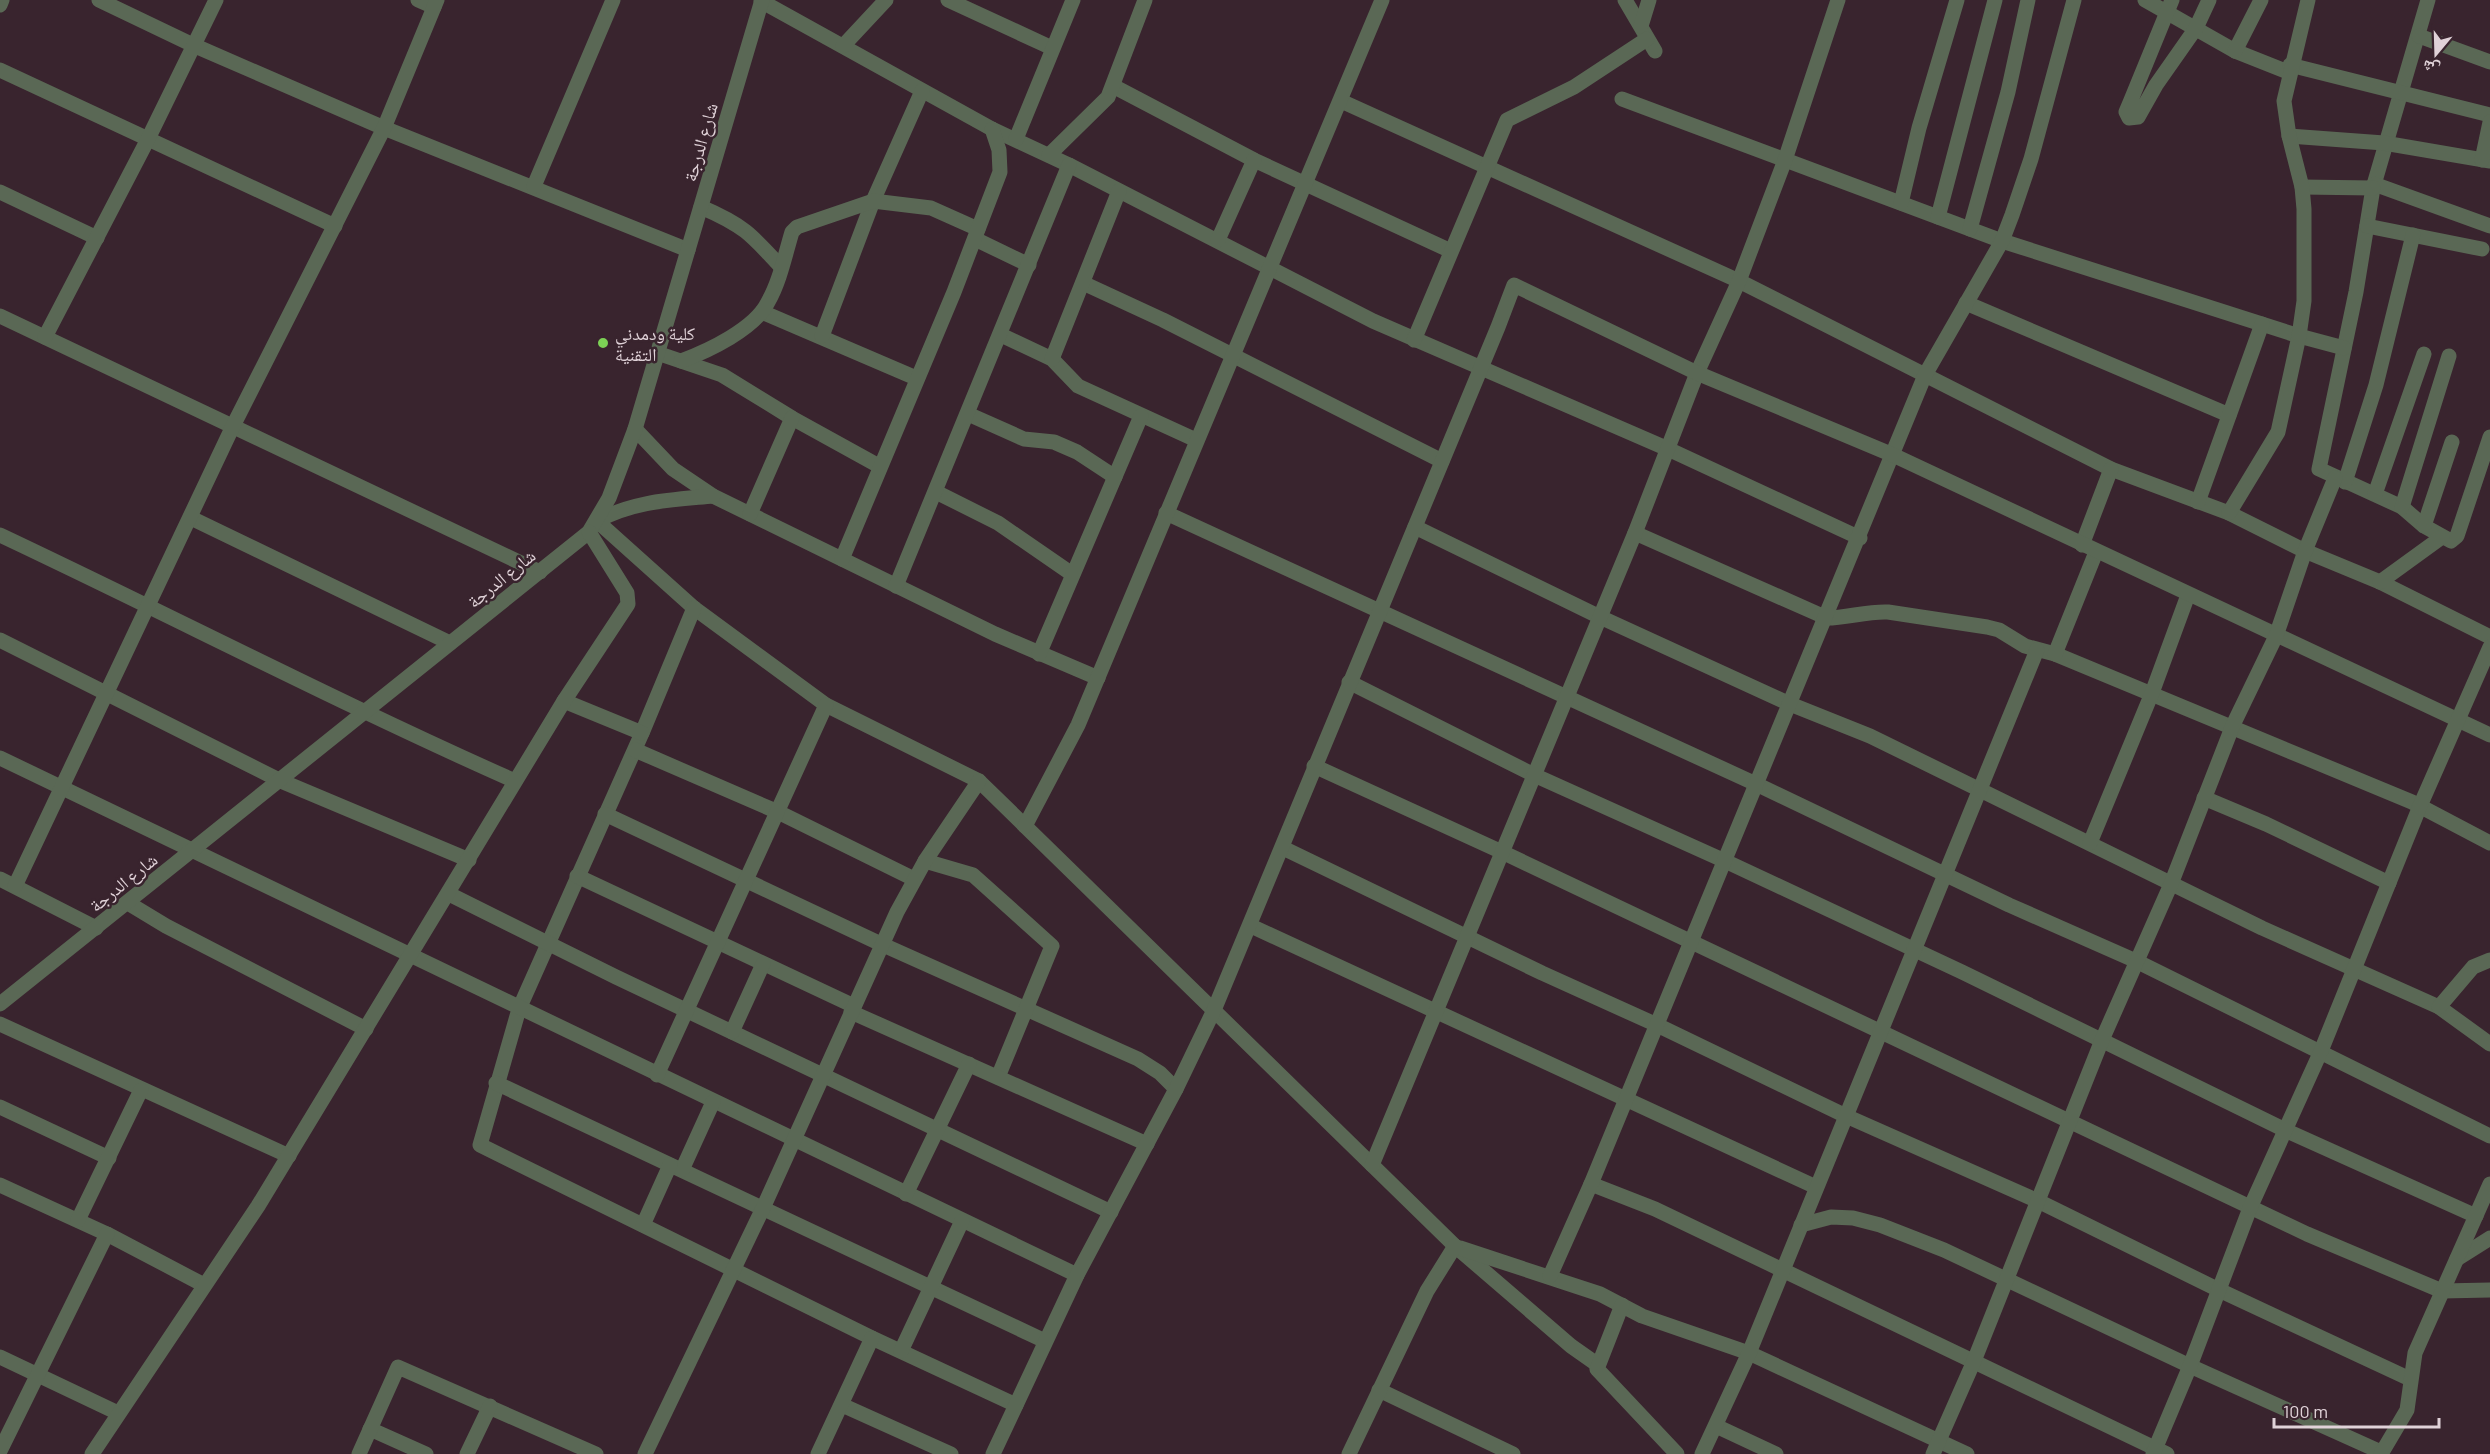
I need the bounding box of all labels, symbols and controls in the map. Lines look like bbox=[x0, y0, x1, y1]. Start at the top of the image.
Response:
north arrow bbox=[2406, 24, 2466, 84]
text: ش bbox=[2420, 56, 2442, 80]
street label: شارع الدرجة bbox=[678, 100, 723, 184]
place label: كلية ودمدني التقنية bbox=[615, 322, 696, 365]
marker: كلية ودمدني التقنية bbox=[596, 336, 610, 350]
street label: شارع الدرجة bbox=[463, 544, 540, 613]
street label: شارع الدرجة bbox=[85, 848, 162, 917]
scale bar bbox=[2274, 1391, 2439, 1429]
text: 100 m bbox=[2283, 1400, 2328, 1422]

